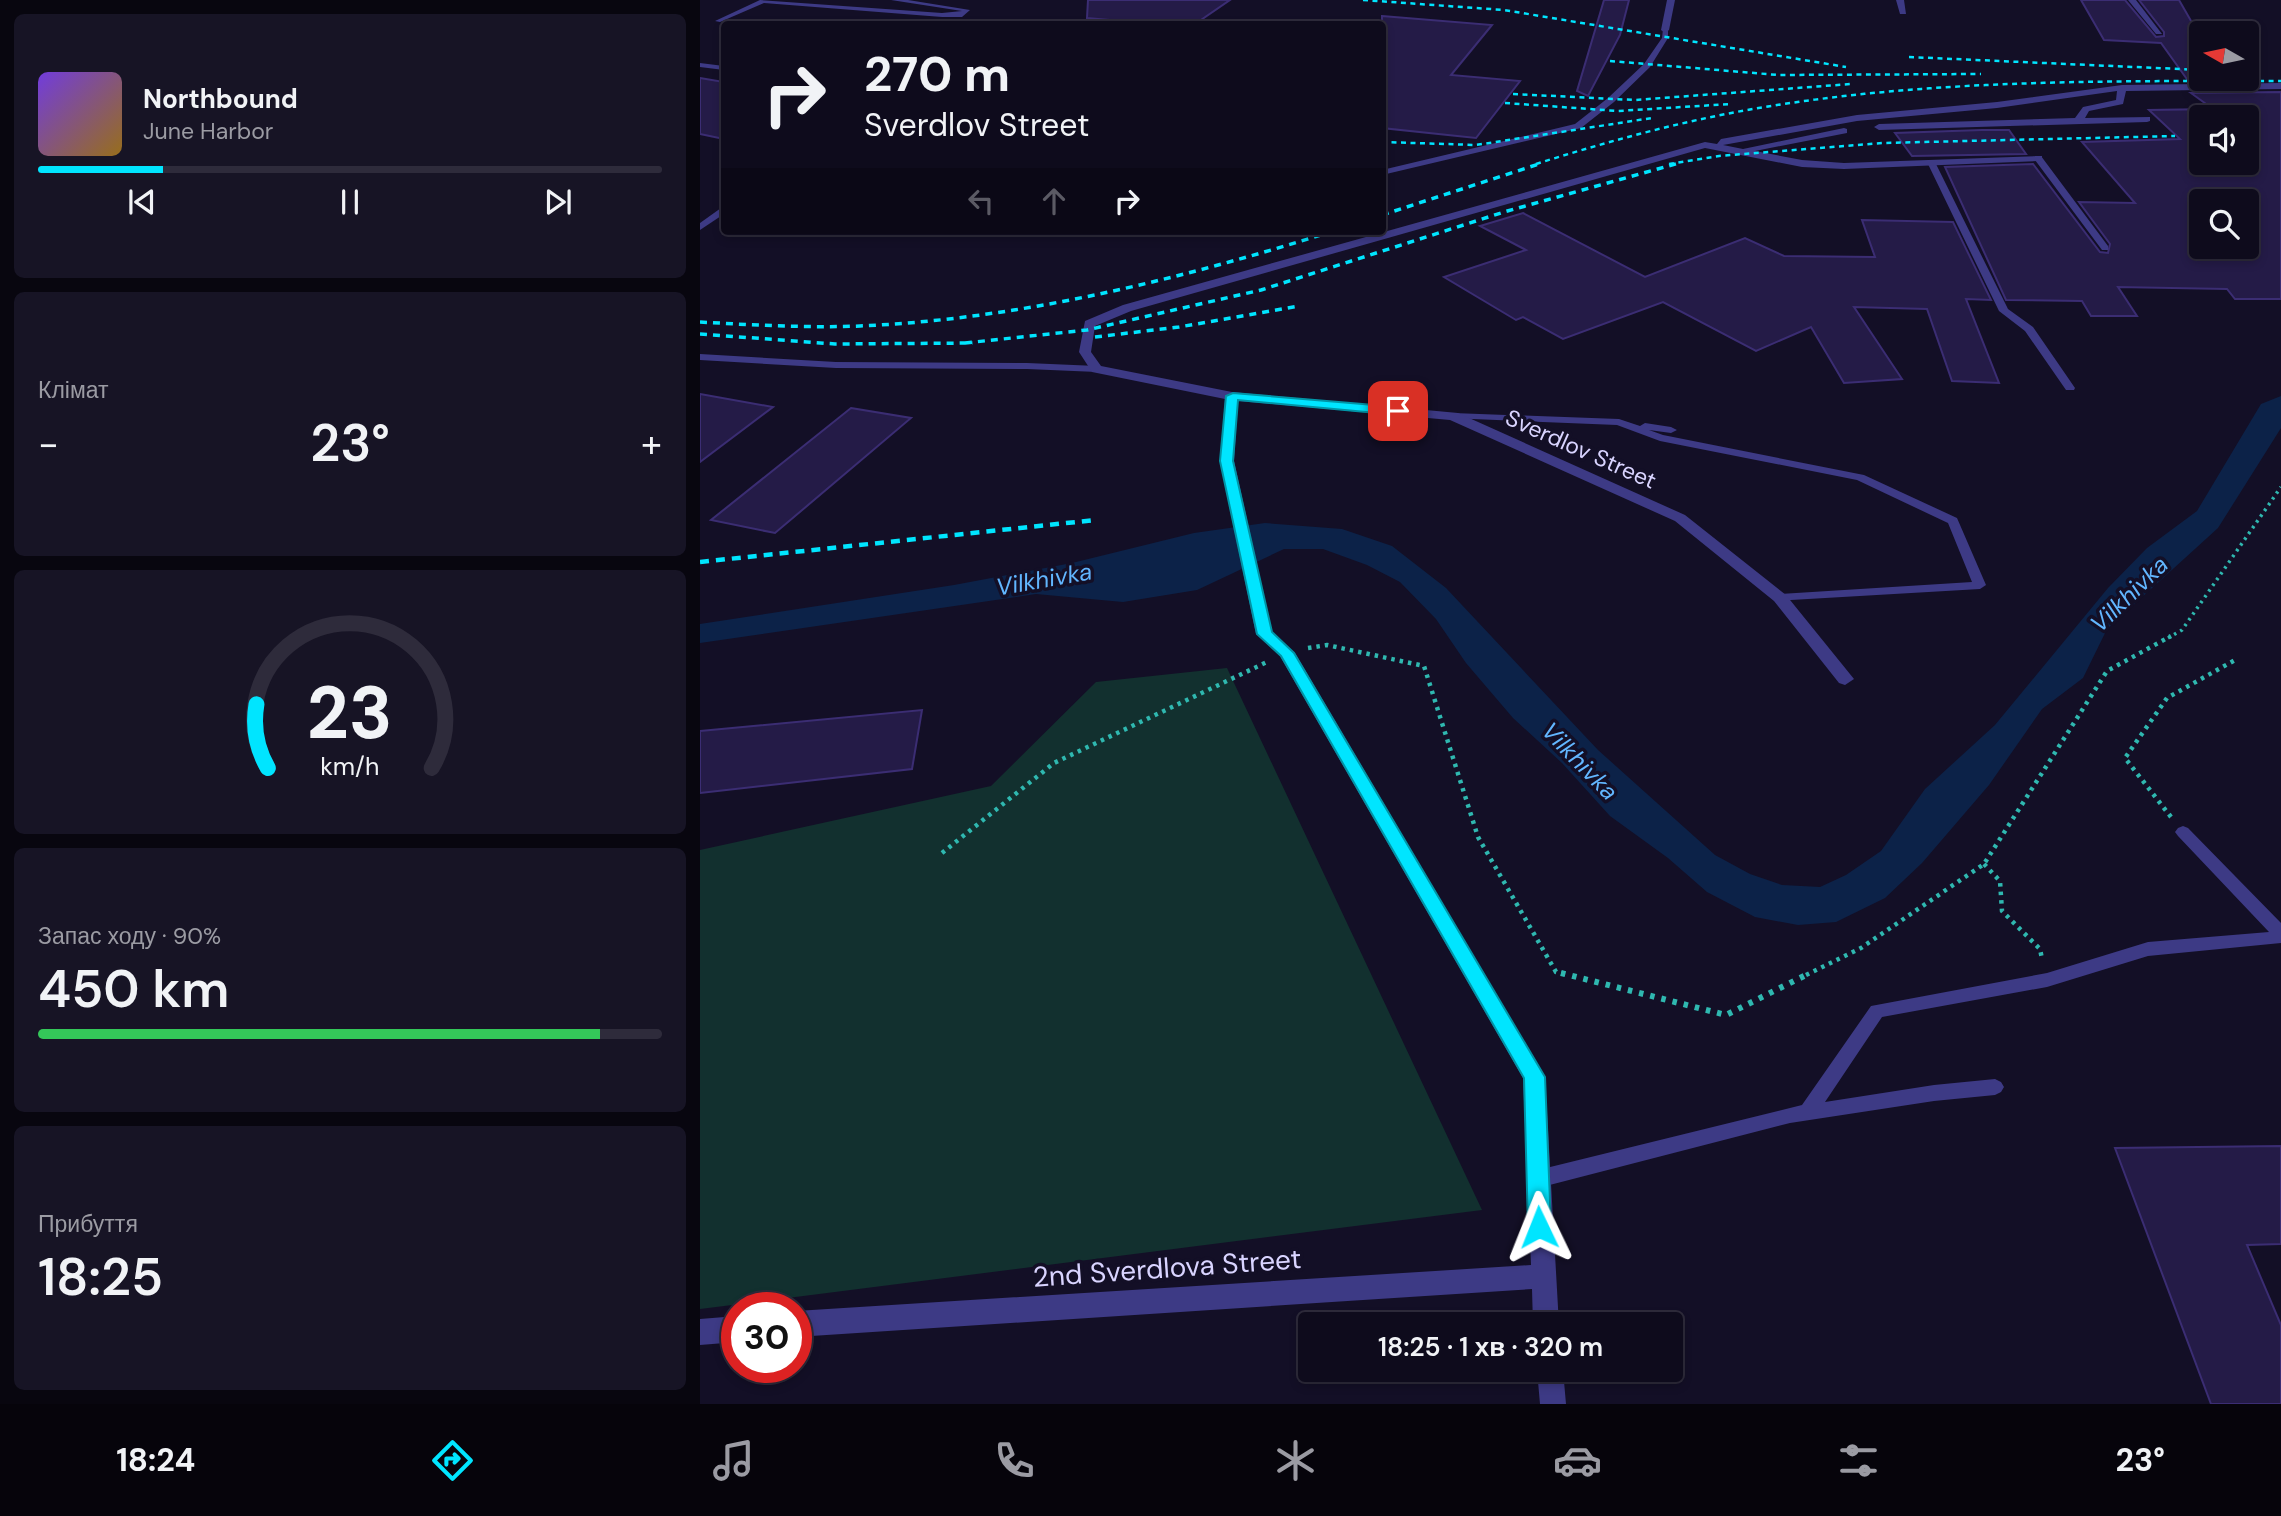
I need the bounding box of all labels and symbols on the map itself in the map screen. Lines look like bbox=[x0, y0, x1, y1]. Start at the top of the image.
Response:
north arrow bbox=[2189, 21, 2259, 91]
pin bbox=[1368, 381, 1428, 441]
street label: Sverdlov Street bbox=[1501, 402, 1661, 496]
water label: Vilkhivka bbox=[2083, 549, 2175, 639]
water label: Vilkhivka bbox=[994, 555, 1094, 603]
water label: Vilkhivka bbox=[1535, 715, 1625, 807]
position arrow bbox=[1502, 1190, 1576, 1264]
street label: 2nd Sverdlova Street bbox=[1032, 1240, 1302, 1296]
speed limit sign: 30 bbox=[721, 1292, 812, 1383]

